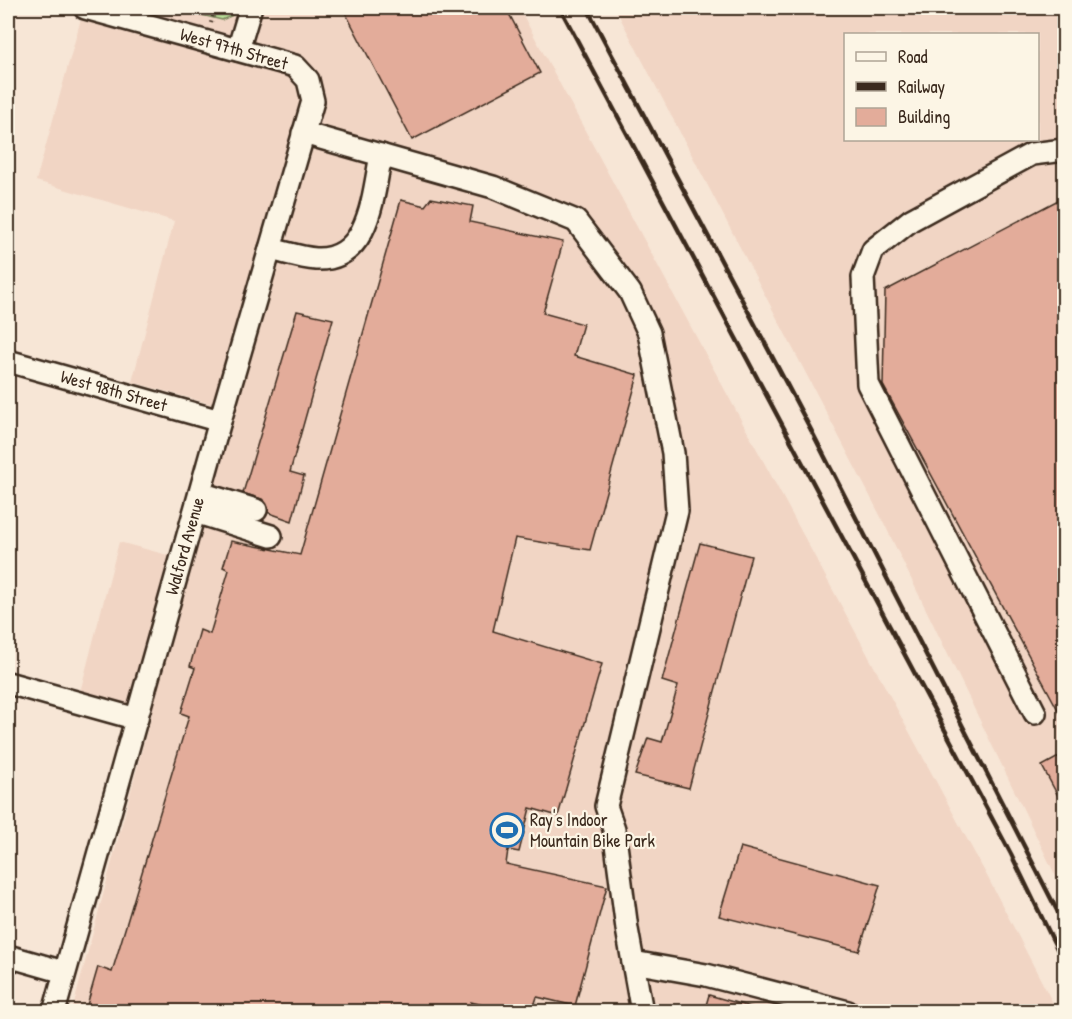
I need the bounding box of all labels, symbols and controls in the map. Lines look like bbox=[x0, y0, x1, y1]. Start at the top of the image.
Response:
street label: West 97th Street bbox=[177, 21, 292, 76]
legend bbox=[844, 33, 1039, 141]
text: Road bbox=[898, 44, 928, 69]
text: Railway bbox=[898, 74, 945, 99]
text: Building bbox=[898, 104, 950, 129]
street label: West 98th Street bbox=[58, 363, 171, 418]
street label: Walford Avenue bbox=[159, 494, 210, 598]
place label: Ray's Indoor Mountain Bike Park bbox=[530, 807, 655, 853]
sports icon: Ray's Indoor Mountain Bike Park bbox=[489, 812, 525, 848]

